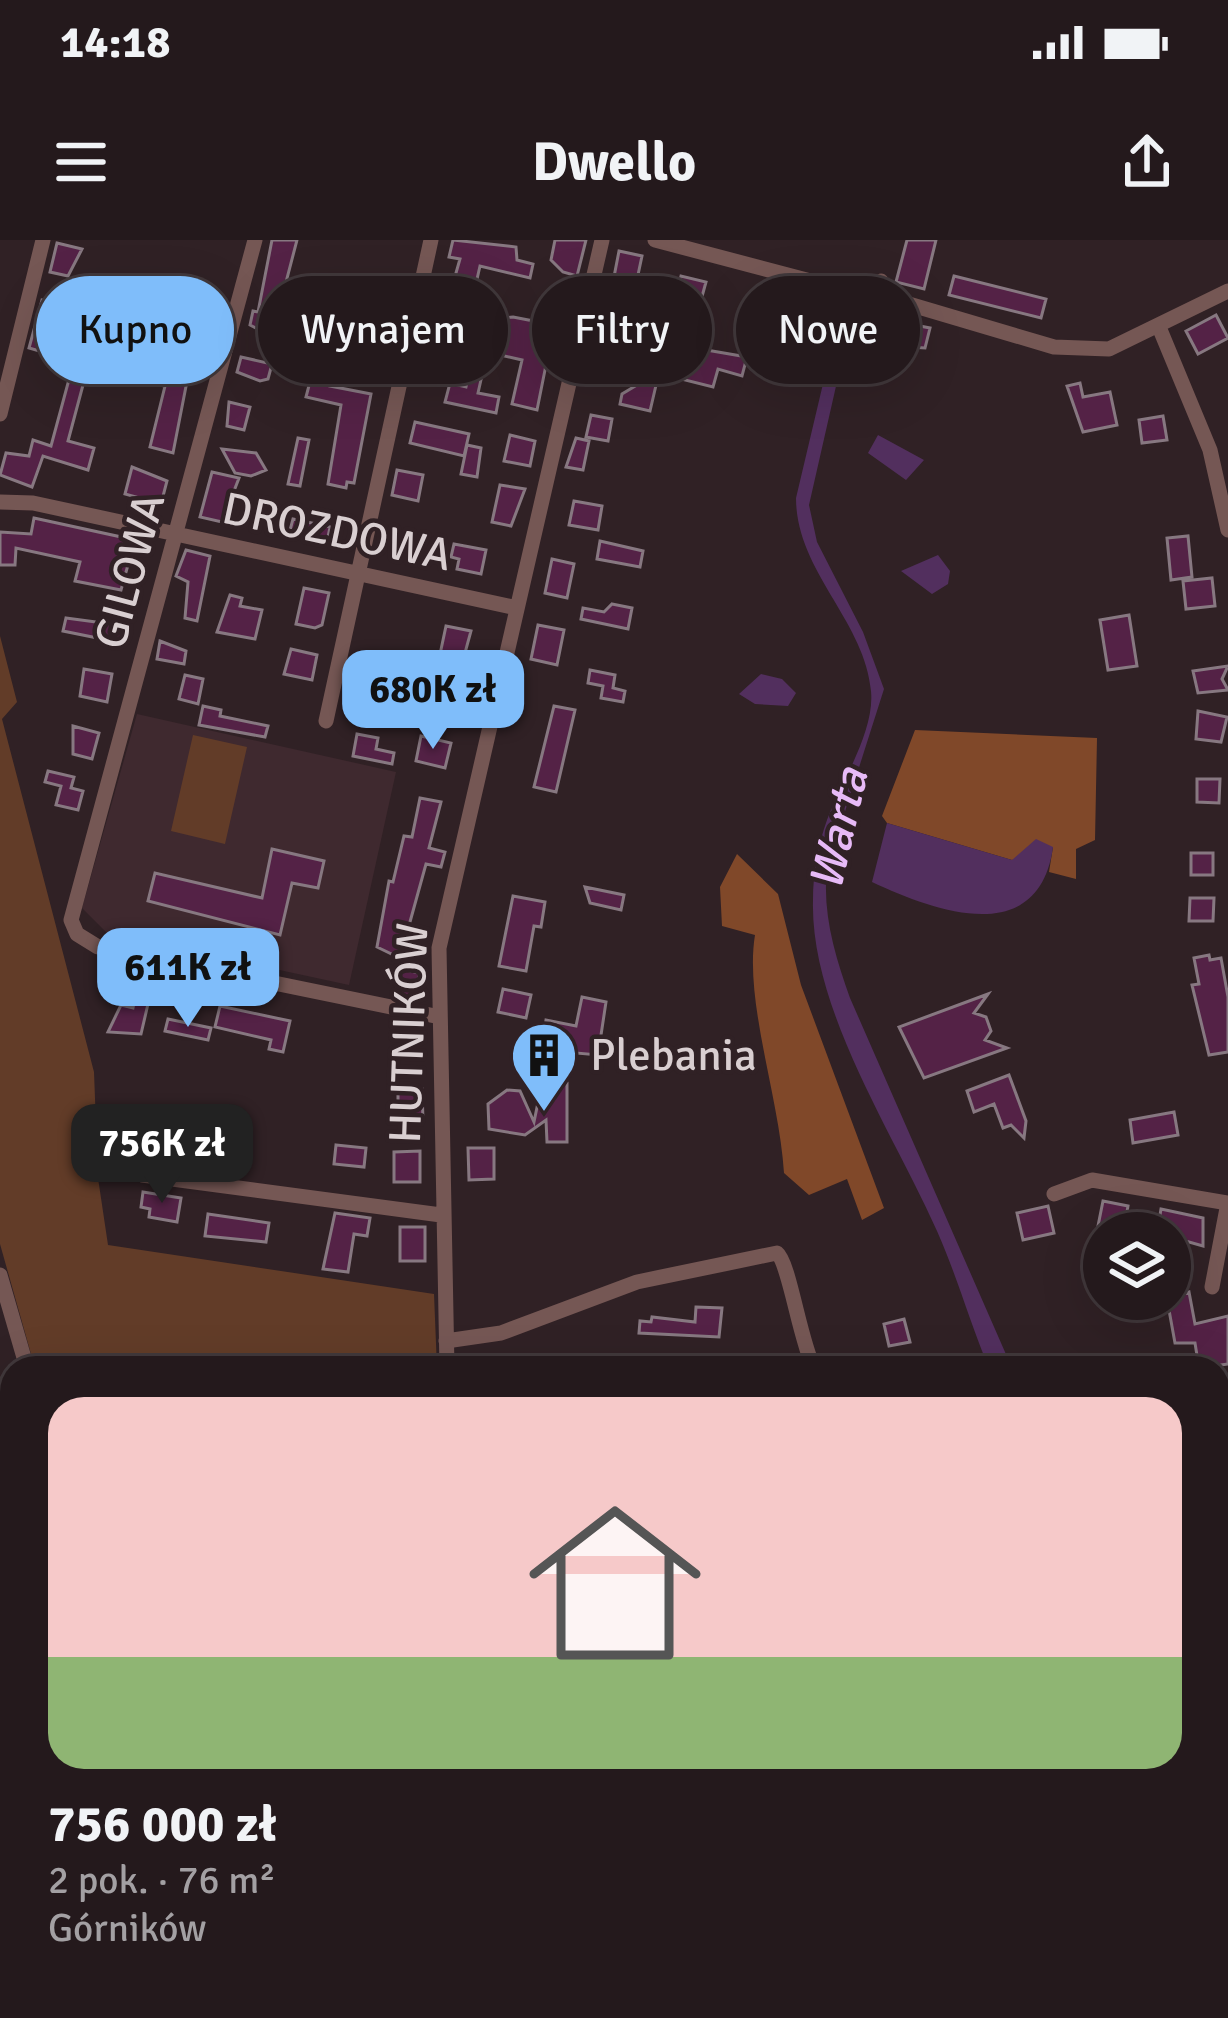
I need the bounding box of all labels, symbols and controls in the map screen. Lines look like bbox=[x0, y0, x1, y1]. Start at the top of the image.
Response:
text: 14:18 bbox=[60, 15, 170, 70]
icon: menu bbox=[48, 129, 114, 195]
text: Dwello bbox=[532, 129, 696, 196]
icon: share bbox=[1114, 129, 1180, 195]
chip: Kupno bbox=[36, 276, 234, 384]
chip: Wynajem bbox=[258, 276, 508, 384]
chip: Filtry bbox=[532, 276, 712, 384]
chip: Nowe bbox=[736, 276, 920, 384]
street label: DROZDOWA bbox=[218, 481, 456, 583]
street label: GILOWA bbox=[83, 487, 177, 655]
pin: 680K zł bbox=[322, 650, 544, 752]
text: 680K zł bbox=[369, 665, 497, 713]
water label: Warta bbox=[796, 761, 882, 896]
street label: HUTNIKÓW bbox=[378, 922, 440, 1144]
pin: 611K zł bbox=[77, 928, 299, 1030]
text: 611K zł bbox=[124, 943, 252, 991]
building icon: Plebania bbox=[509, 1020, 579, 1114]
place label: Plebania bbox=[590, 1028, 757, 1083]
pin: 756K zł bbox=[51, 1104, 273, 1206]
text: 756K zł bbox=[98, 1119, 226, 1167]
map controls bbox=[1083, 1212, 1191, 1320]
button: layers bbox=[1083, 1212, 1191, 1320]
icon: home bbox=[507, 1475, 723, 1691]
text: 756 000 zł bbox=[48, 1793, 277, 1856]
text: 2 pok. · 76 m² bbox=[48, 1856, 276, 1904]
text: Górników bbox=[48, 1904, 206, 1952]

